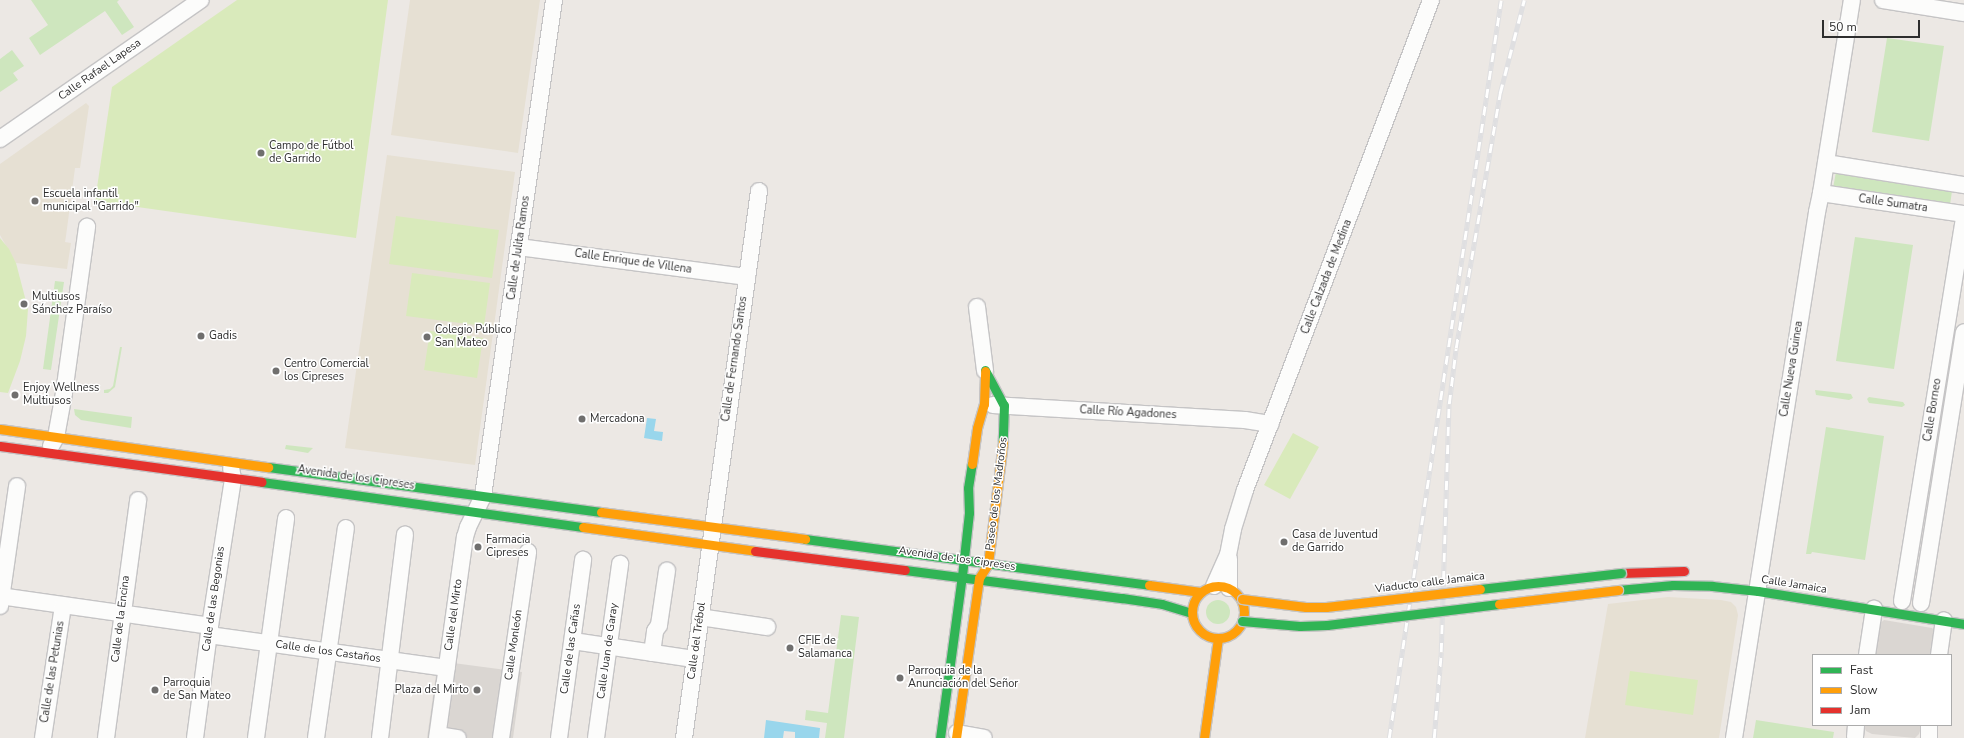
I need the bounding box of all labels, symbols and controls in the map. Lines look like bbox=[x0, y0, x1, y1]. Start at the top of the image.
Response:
scale bar bbox=[1824, 12, 1922, 38]
text: 50 m bbox=[1829, 19, 1857, 35]
street label: Calle Rafael Lapesa bbox=[56, 37, 144, 103]
place label: Campo de Fútbol de Garrido bbox=[269, 140, 354, 166]
marker: Campo de Fútbol de Garrido bbox=[256, 148, 266, 158]
place label: Escuela infantil municipal "Garrido" bbox=[43, 188, 139, 214]
street label: Calle Sumatra bbox=[1857, 193, 1929, 215]
street label: Calle de Julita Ramos bbox=[505, 195, 533, 301]
marker: Escuela infantil municipal "Garrido" bbox=[30, 196, 40, 206]
street label: Calle Calzada de Medina bbox=[1299, 218, 1355, 336]
street label: Calle Enrique de Villena bbox=[574, 247, 692, 277]
place label: Multiusos Sánchez Paraíso bbox=[32, 291, 112, 317]
street label: Calle de Fernando Santos bbox=[720, 295, 750, 423]
marker: Multiusos Sánchez Paraíso bbox=[19, 299, 29, 309]
street label: Calle Nueva Guinea bbox=[1778, 320, 1806, 418]
place label: Colegio Público San Mateo bbox=[435, 324, 512, 350]
place label: Gadis bbox=[209, 329, 237, 343]
marker: Gadis bbox=[196, 331, 206, 341]
marker: Colegio Público San Mateo bbox=[422, 332, 432, 342]
place label: Centro Comercial los Cipreses bbox=[284, 358, 369, 384]
marker: Centro Comercial los Cipreses bbox=[271, 366, 281, 376]
street label: Calle Borneo bbox=[1921, 377, 1945, 443]
place label: Enjoy Wellness Multiusos bbox=[23, 382, 99, 408]
marker: Enjoy Wellness Multiusos bbox=[10, 390, 20, 400]
street label: Calle Río Agadones bbox=[1079, 404, 1177, 422]
place label: Mercadona bbox=[590, 412, 645, 426]
marker: Mercadona bbox=[577, 414, 587, 424]
street label: Paseo de los Madroños bbox=[983, 436, 1011, 552]
street label: Avenida de los Cipreses bbox=[297, 463, 415, 493]
place label: Casa de Juventud de Garrido bbox=[1292, 529, 1378, 555]
place label: Farmacia Cipreses bbox=[486, 534, 530, 560]
marker: Casa de Juventud de Garrido bbox=[1279, 537, 1289, 547]
marker: Farmacia Cipreses bbox=[473, 542, 483, 552]
street label: Avenida de los Cipreses bbox=[898, 544, 1016, 574]
street label: Calle de las Begonias bbox=[200, 545, 228, 653]
street label: Viaducto calle Jamaica bbox=[1374, 570, 1486, 596]
street label: Calle Jamaica bbox=[1760, 573, 1828, 597]
street label: Calle de la Encina bbox=[109, 575, 133, 663]
street label: Calle del Mirto bbox=[442, 578, 466, 652]
street label: Calle Juan de Garay bbox=[595, 602, 621, 700]
street label: Calle del Trébol bbox=[685, 602, 709, 680]
street label: Calle de las Cañas bbox=[558, 603, 584, 695]
street label: Calle Monleón bbox=[502, 609, 526, 681]
street label: Calle de las Petunias bbox=[38, 620, 68, 724]
place label: CFIE de Salamanca bbox=[798, 635, 852, 661]
street label: Calle de los Castaños bbox=[274, 638, 382, 666]
marker: CFIE de Salamanca bbox=[785, 643, 795, 653]
legend bbox=[1812, 654, 1952, 726]
text: Fast bbox=[1850, 662, 1873, 678]
place label: Parroquia de la Anunciación del Señor bbox=[908, 665, 1018, 691]
marker: Parroquia de la Anunciación del Señor bbox=[895, 673, 905, 683]
place label: Parroquia de San Mateo bbox=[163, 677, 231, 703]
text: Slow bbox=[1850, 682, 1878, 698]
place label: Plaza del Mirto bbox=[395, 683, 469, 697]
marker: Parroquia de San Mateo bbox=[150, 685, 160, 695]
marker: Plaza del Mirto bbox=[472, 685, 482, 695]
text: Jam bbox=[1850, 702, 1871, 718]

